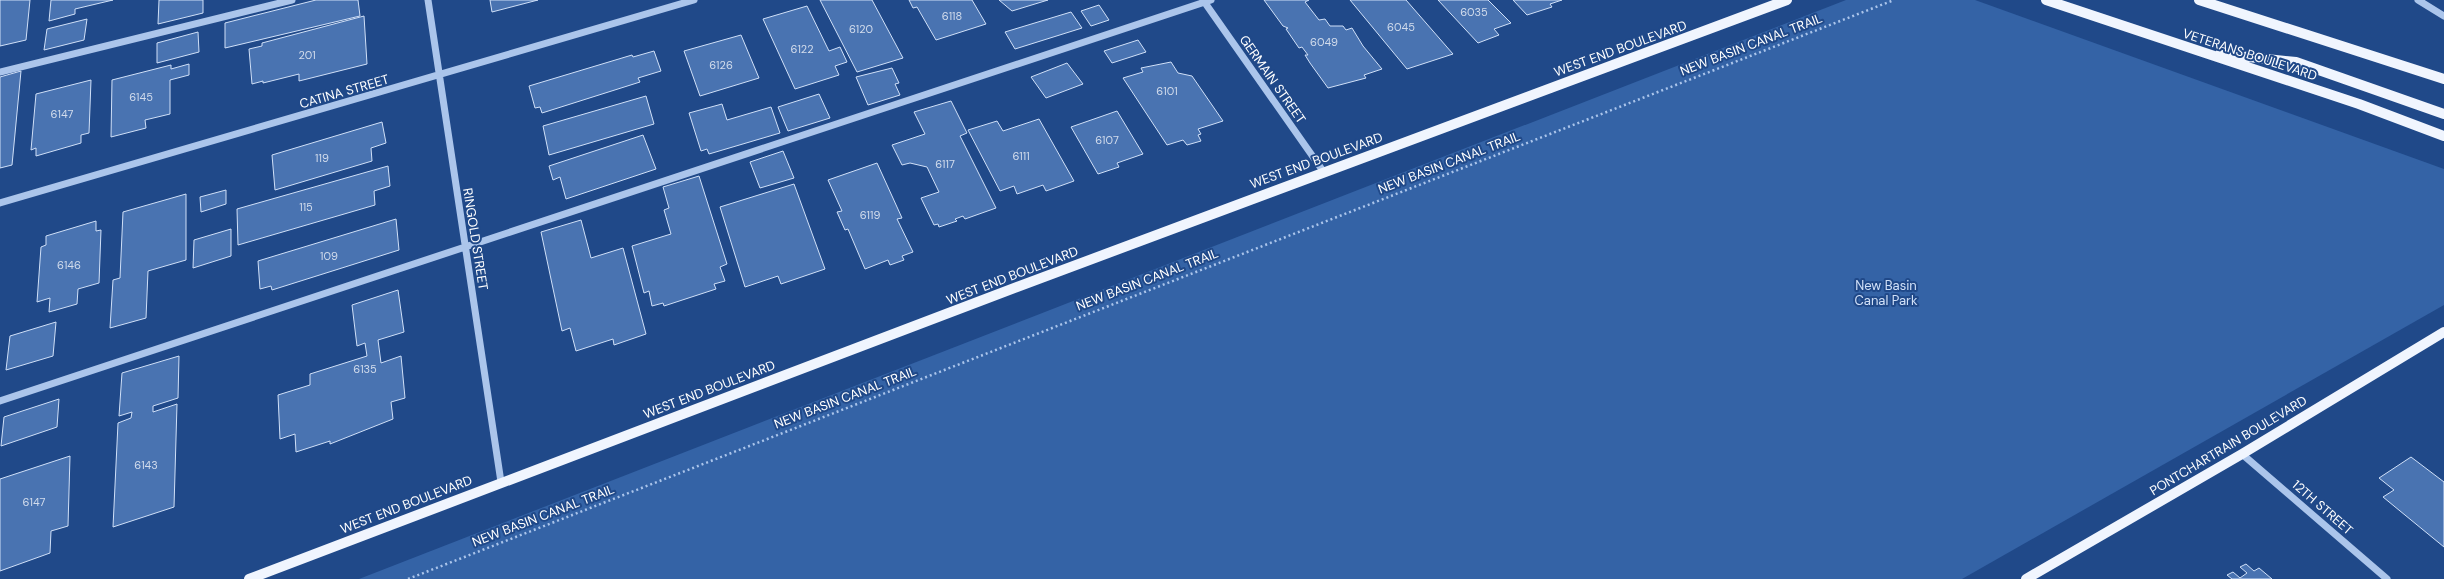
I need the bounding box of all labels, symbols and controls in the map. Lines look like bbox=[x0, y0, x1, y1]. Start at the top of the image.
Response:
house number: 6035 bbox=[1460, 5, 1488, 19]
house number: 6118 bbox=[942, 9, 962, 23]
street label: NEW BASIN CANAL TRAIL bbox=[1678, 9, 1825, 79]
street label: WEST END BOULEVARD bbox=[1551, 17, 1689, 80]
house number: 6045 bbox=[1387, 20, 1415, 34]
house number: 6120 bbox=[849, 22, 873, 36]
street label: VETERANS BOULEVARD bbox=[2180, 25, 2319, 84]
street label: GERMAIN STREET bbox=[1236, 32, 1309, 127]
house number: 6049 bbox=[1310, 35, 1338, 49]
house number: 6122 bbox=[790, 42, 814, 56]
house number: 201 bbox=[298, 48, 316, 62]
house number: 6126 bbox=[709, 58, 733, 72]
street label: CATINA STREET bbox=[297, 71, 391, 112]
house number: 6101 bbox=[1156, 84, 1178, 98]
house number: 6145 bbox=[129, 90, 153, 104]
house number: 6147 bbox=[51, 107, 74, 121]
street label: NEW BASIN CANAL TRAIL bbox=[1376, 127, 1523, 197]
street label: WEST END BOULEVARD bbox=[1247, 129, 1385, 192]
house number: 6107 bbox=[1095, 133, 1119, 147]
house number: 6111 bbox=[1012, 149, 1030, 163]
house number: 119 bbox=[315, 151, 329, 165]
house number: 6117 bbox=[935, 157, 955, 171]
street label: RINGOLD STREET bbox=[459, 187, 492, 291]
house number: 115 bbox=[299, 200, 313, 214]
house number: 6119 bbox=[860, 208, 880, 222]
street label: WEST END BOULEVARD bbox=[944, 242, 1081, 309]
street label: NEW BASIN CANAL TRAIL bbox=[1074, 244, 1221, 314]
house number: 109 bbox=[320, 249, 338, 263]
house number: 6146 bbox=[57, 258, 81, 272]
park label: New Basin Canal Park bbox=[1855, 277, 1918, 309]
street label: WEST END BOULEVARD bbox=[641, 356, 778, 423]
house number: 6135 bbox=[353, 362, 377, 376]
street label: NEW BASIN CANAL TRAIL bbox=[772, 362, 919, 432]
street label: PONTCHARTRAIN BOULEVARD bbox=[2147, 392, 2310, 499]
house number: 6143 bbox=[134, 458, 158, 472]
street label: WEST END BOULEVARD bbox=[338, 471, 475, 538]
street label: 12TH STREET bbox=[2289, 476, 2357, 538]
street label: NEW BASIN CANAL TRAIL bbox=[470, 480, 617, 550]
house number: 6147 bbox=[23, 495, 46, 509]

